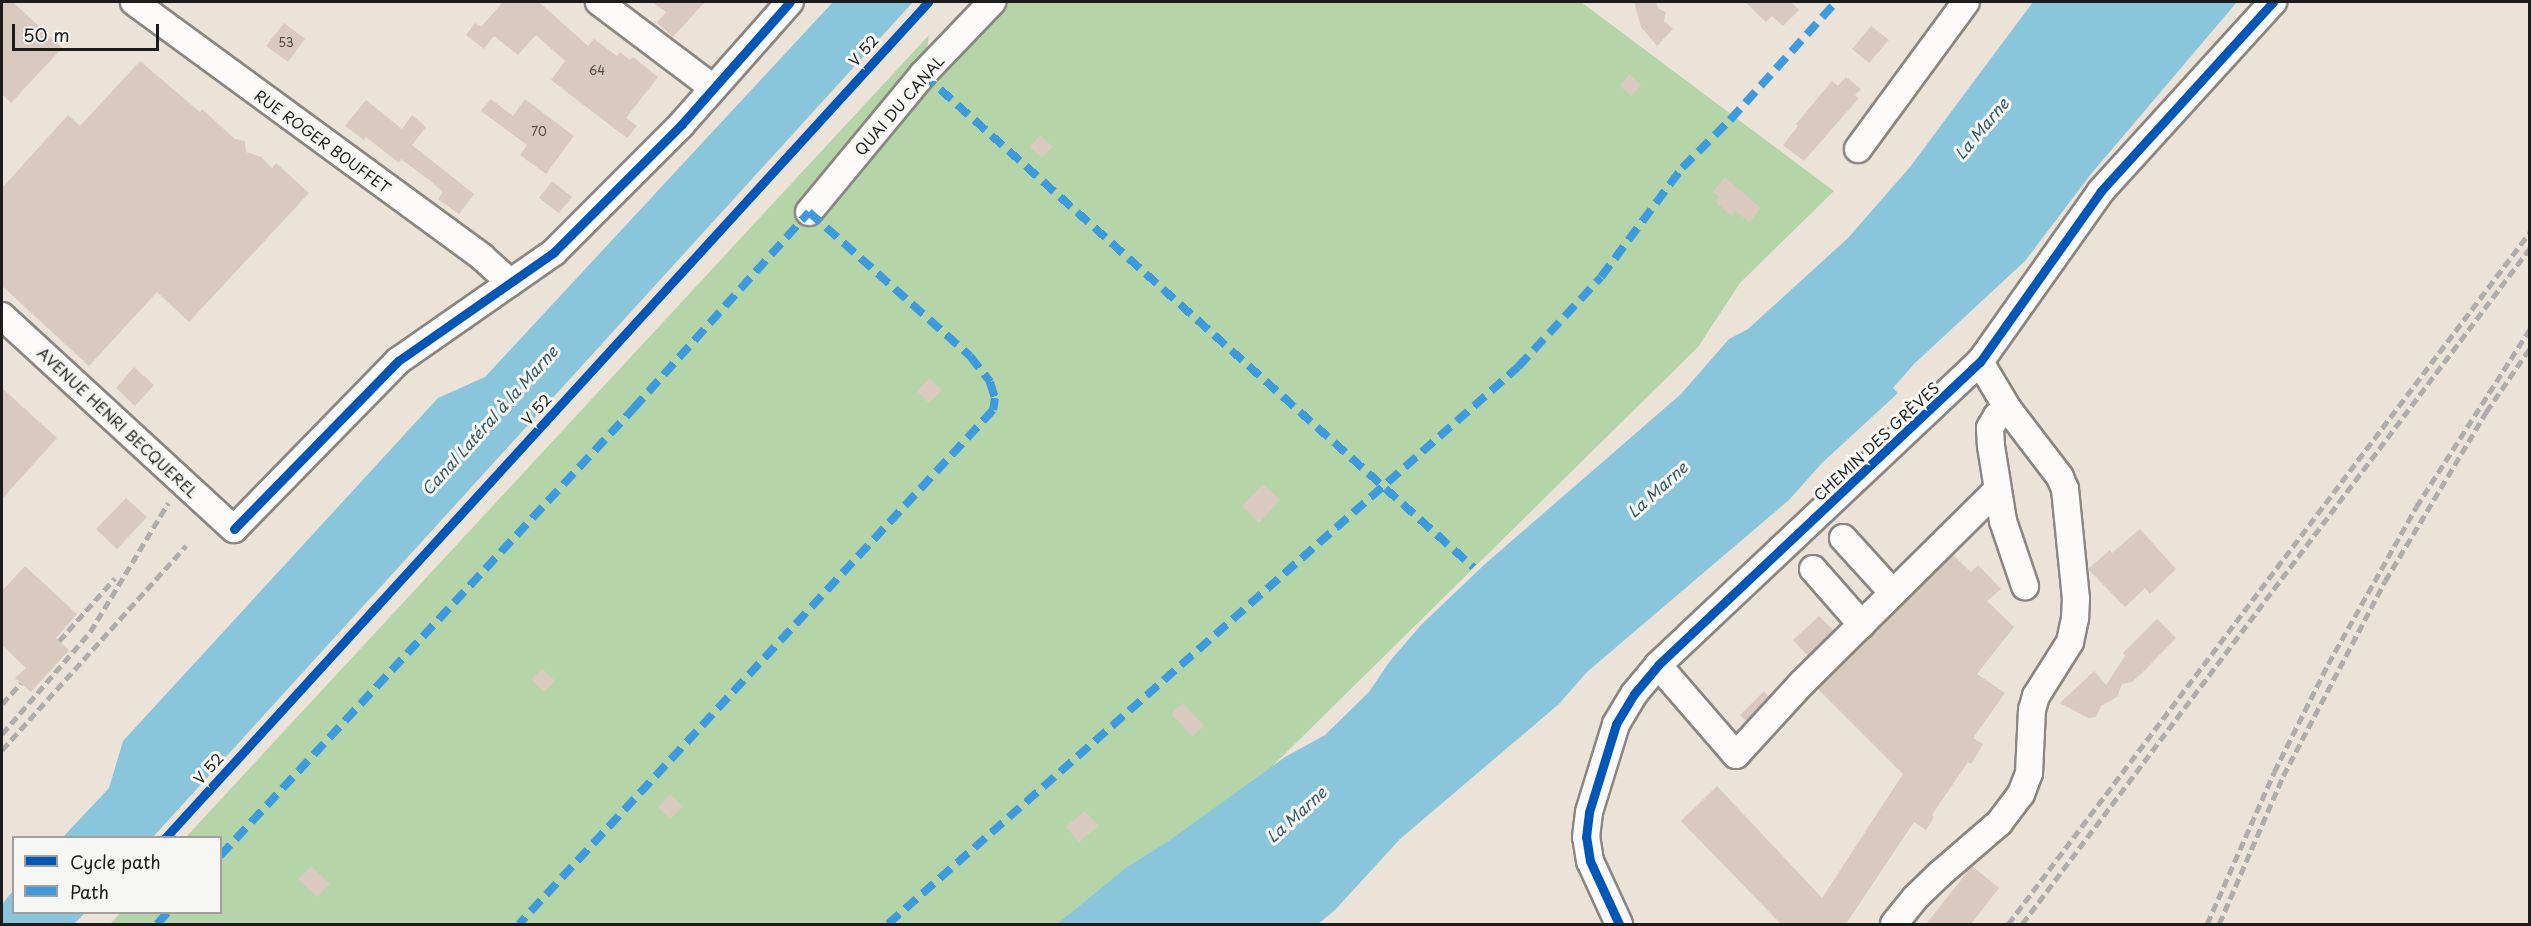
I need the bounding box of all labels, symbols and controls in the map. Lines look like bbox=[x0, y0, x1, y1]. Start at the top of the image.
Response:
scale bar bbox=[15, 12, 162, 50]
text: 50 m bbox=[23, 21, 70, 48]
street label: V 52 bbox=[845, 31, 881, 69]
house number: 53 bbox=[278, 36, 294, 50]
street label: QUAI DU CANAL bbox=[851, 51, 947, 159]
house number: 64 bbox=[589, 64, 605, 78]
street label: RUE ROGER BOUFFET bbox=[250, 85, 396, 197]
water label: La Marne bbox=[1950, 93, 2012, 163]
house number: 70 bbox=[531, 125, 547, 139]
water label: Canal Latéral à la Marne bbox=[416, 341, 562, 499]
street label: AVENUE HENRI BECQUEREL bbox=[34, 343, 202, 501]
street label: CHEMIN DES GRÈVES bbox=[1810, 378, 1942, 504]
street label: V 52 bbox=[518, 390, 554, 428]
water label: La Marne bbox=[1623, 457, 1691, 521]
street label: V 52 bbox=[190, 749, 226, 787]
water label: La Marne bbox=[1262, 782, 1330, 846]
legend bbox=[12, 836, 222, 914]
text: Cycle path bbox=[70, 848, 161, 875]
text: Path bbox=[70, 878, 109, 905]

